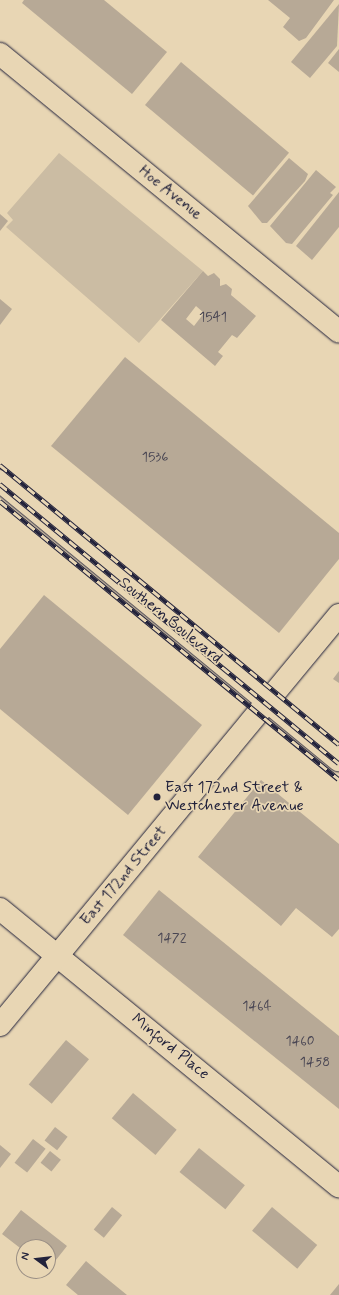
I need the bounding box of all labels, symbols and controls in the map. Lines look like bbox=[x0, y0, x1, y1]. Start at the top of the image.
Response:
street label: Hoe Avenue bbox=[133, 161, 207, 225]
house number: 1541 bbox=[199, 309, 227, 325]
house number: 1536 bbox=[142, 449, 168, 465]
street label: Southern Boulevard bbox=[115, 574, 225, 668]
place label: East 172nd Street & Westchester Avenue bbox=[165, 778, 302, 816]
marker: East 172nd Street & Westchester Avenue bbox=[152, 792, 162, 802]
street label: East 172nd Street bbox=[77, 823, 171, 929]
house number: 1472 bbox=[157, 930, 187, 946]
house number: 1464 bbox=[242, 998, 272, 1014]
street label: Minford Place bbox=[128, 1010, 212, 1084]
house number: 1460 bbox=[285, 1033, 315, 1049]
house number: 1458 bbox=[300, 1054, 330, 1070]
north arrow bbox=[16, 1239, 56, 1279]
text: N bbox=[18, 1251, 33, 1262]

